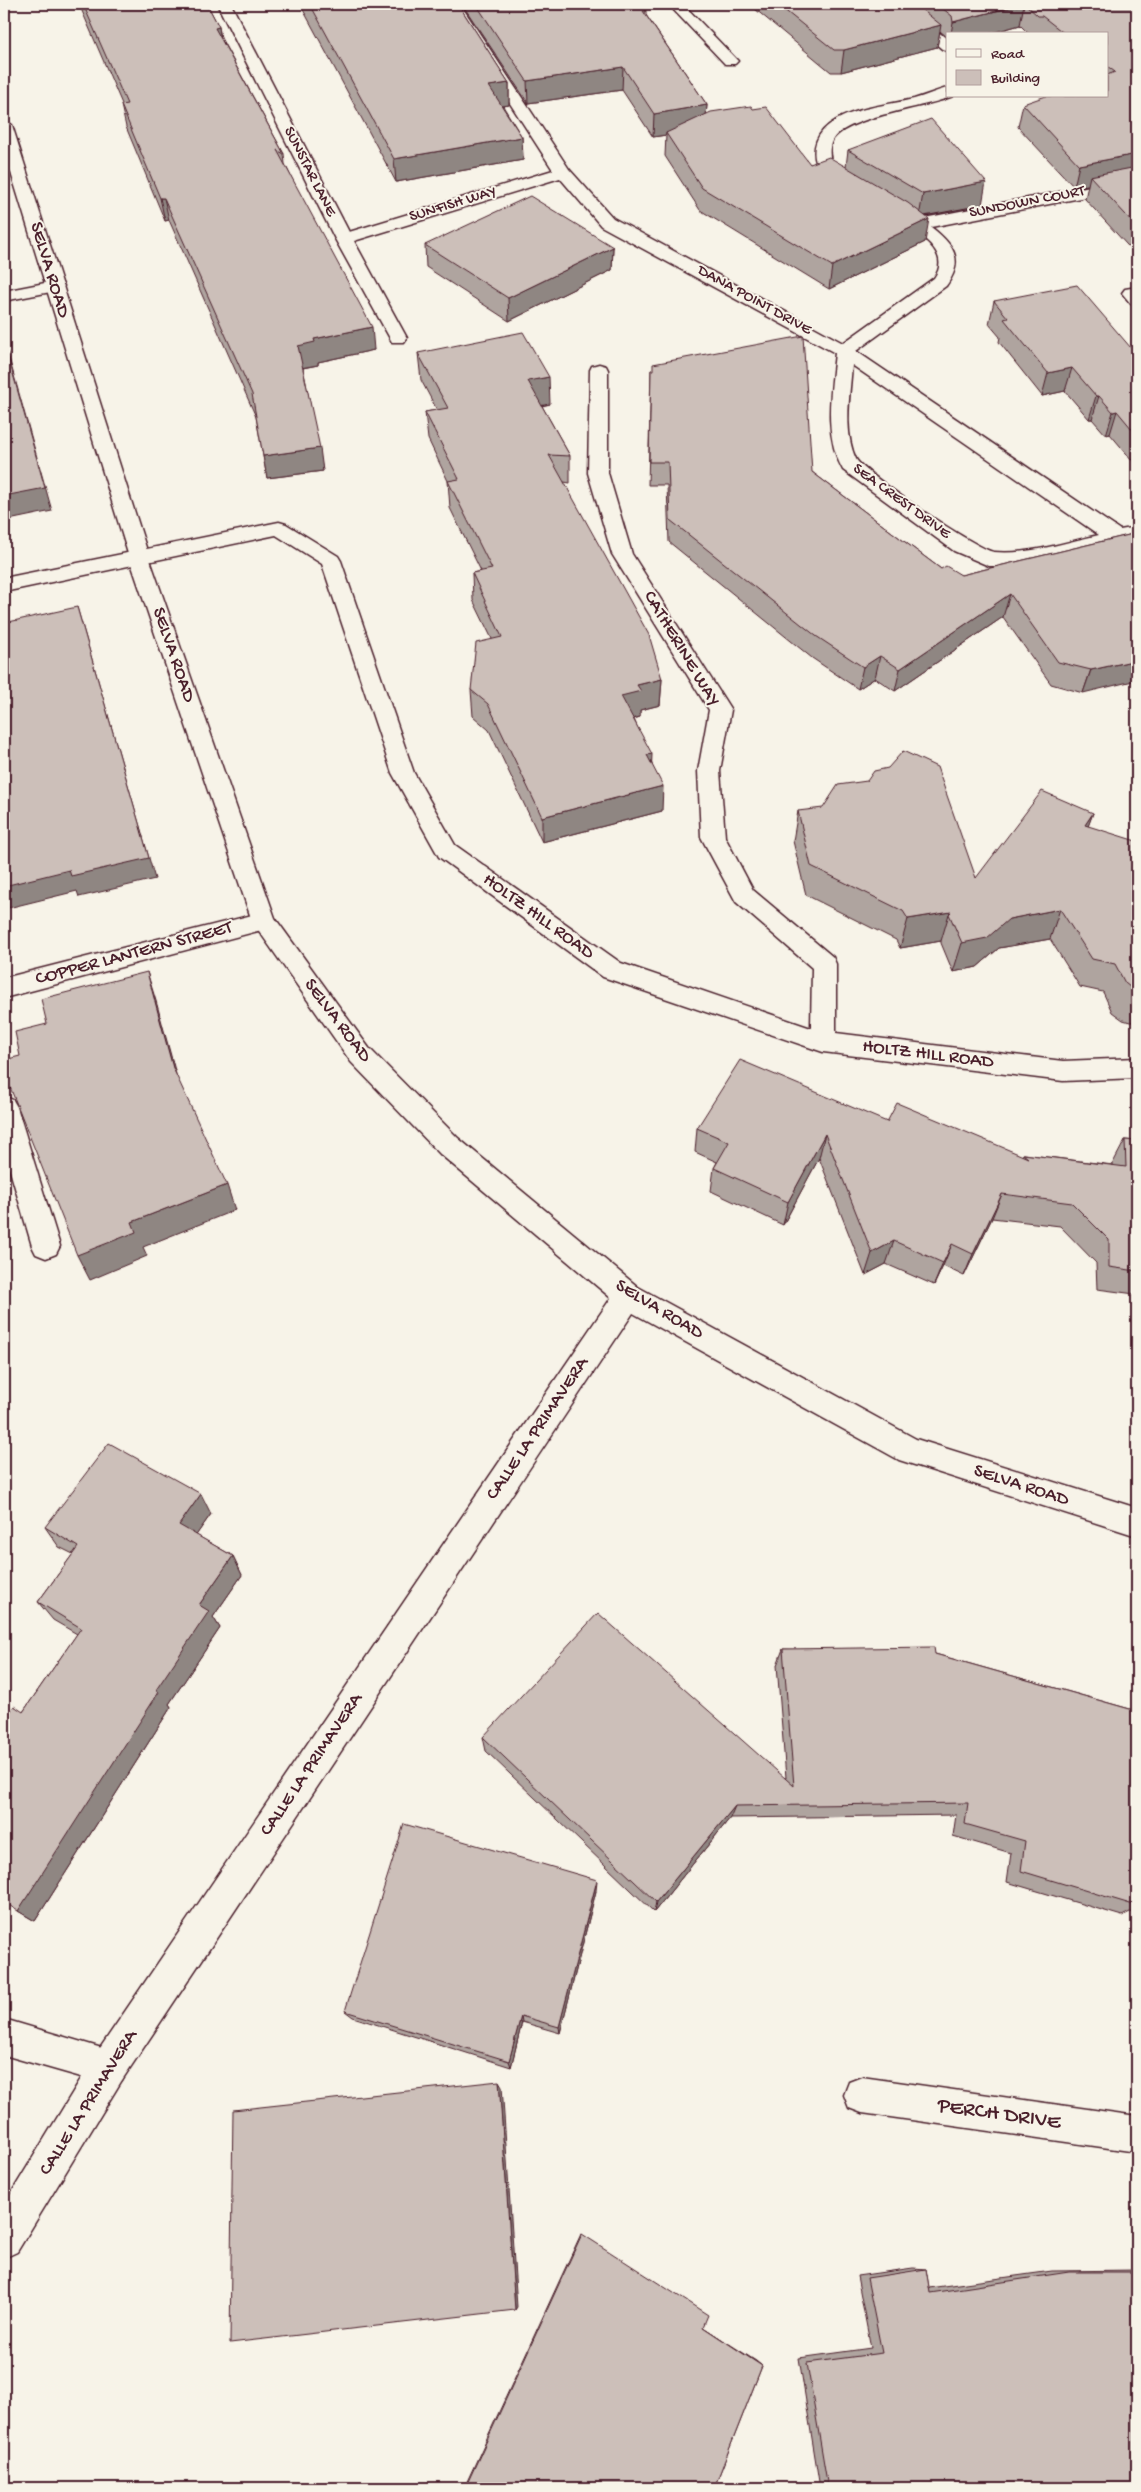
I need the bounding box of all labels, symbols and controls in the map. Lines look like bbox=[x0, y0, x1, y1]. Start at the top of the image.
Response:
legend bbox=[946, 32, 1108, 98]
text: Road bbox=[991, 46, 1025, 64]
text: Building bbox=[990, 70, 1040, 88]
street label: SUNSTAR LANE bbox=[278, 124, 340, 221]
street label: SUNDOWN COURT bbox=[968, 182, 1087, 223]
street label: SUNFISH WAY bbox=[407, 183, 499, 227]
street label: SELVA ROAD bbox=[24, 219, 75, 321]
street label: DANA POINT DRIVE bbox=[693, 261, 815, 341]
street label: SEA CREST DRIVE bbox=[848, 460, 955, 545]
street label: CATHERINE WAY bbox=[637, 587, 725, 711]
street label: SELVA ROAD bbox=[146, 605, 200, 706]
street label: HOLTZ HILL ROAD bbox=[478, 869, 599, 966]
street label: COPPER LANTERN STREET bbox=[33, 916, 236, 991]
street label: SELVA ROAD bbox=[298, 975, 376, 1068]
street label: HOLTZ HILL ROAD bbox=[861, 1036, 996, 1075]
street label: SELVA ROAD bbox=[611, 1275, 708, 1346]
street label: CALLE LA PRIMAVERA bbox=[482, 1352, 595, 1505]
street label: SELVA ROAD bbox=[970, 1460, 1072, 1512]
street label: CALLE LA PRIMAVERA bbox=[256, 1688, 369, 1841]
street label: CALLE LA PRIMAVERA bbox=[35, 2024, 144, 2180]
street label: PERCH DRIVE bbox=[935, 2093, 1064, 2137]

